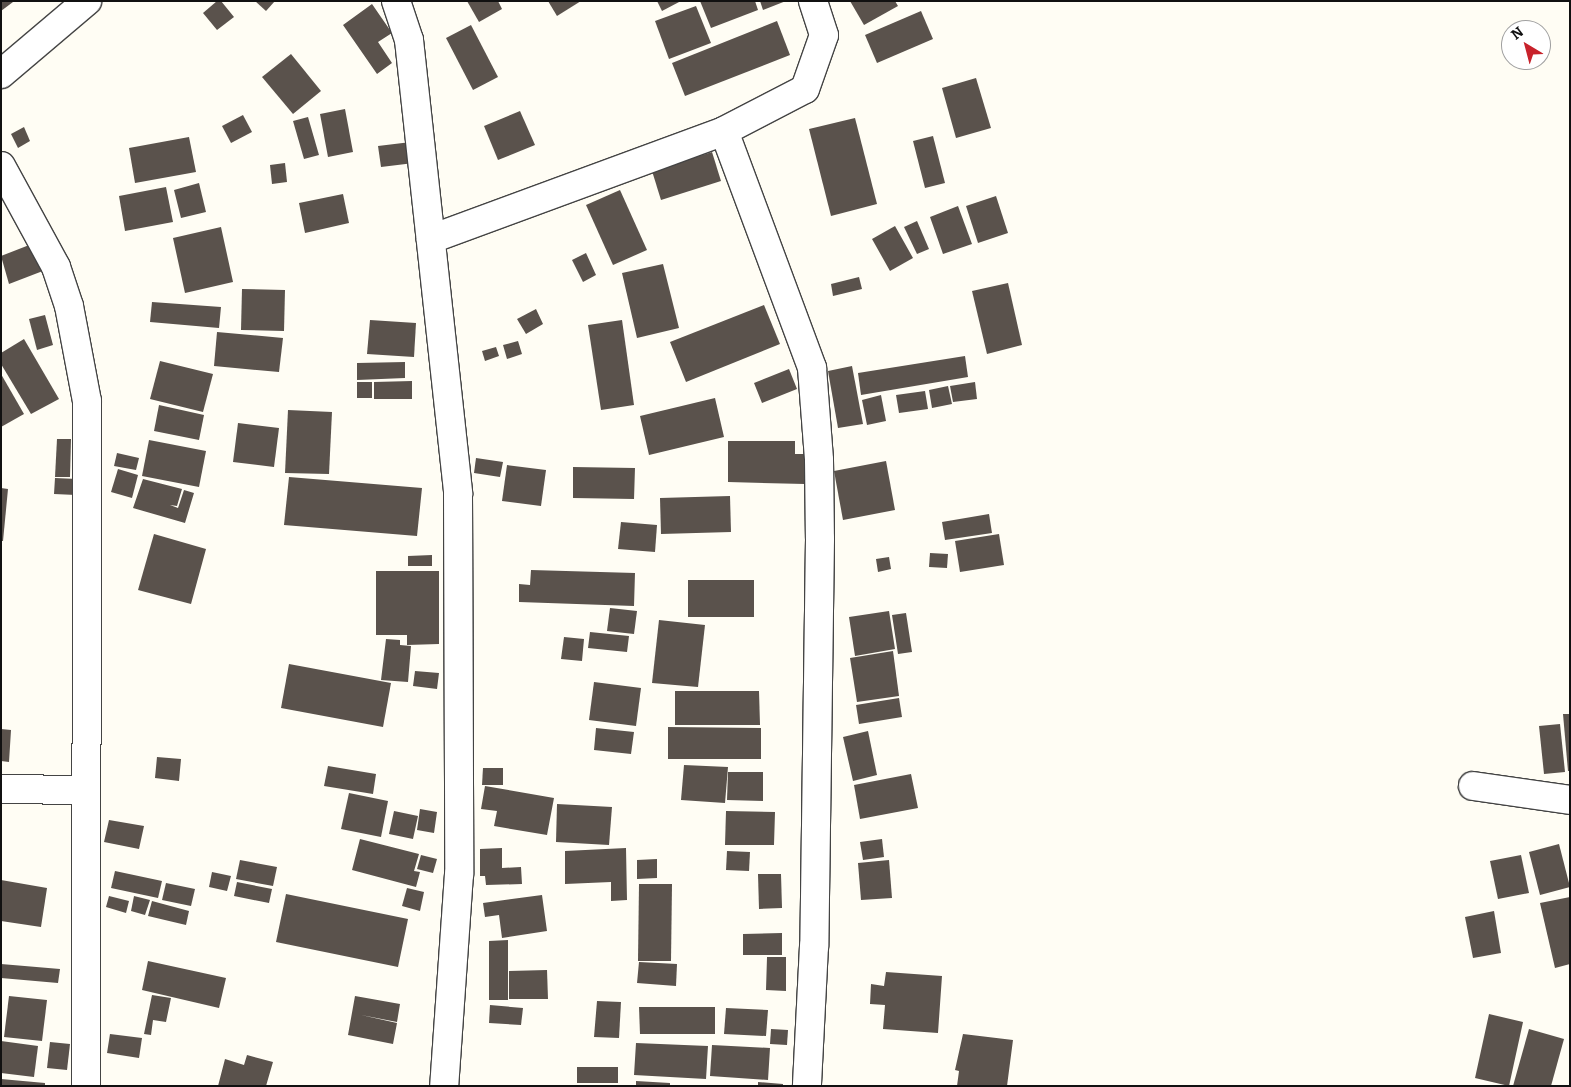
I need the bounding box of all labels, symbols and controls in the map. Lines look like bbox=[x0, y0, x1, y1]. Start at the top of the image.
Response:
north arrow bbox=[1501, 20, 1551, 70]
text: N bbox=[1508, 23, 1527, 43]

